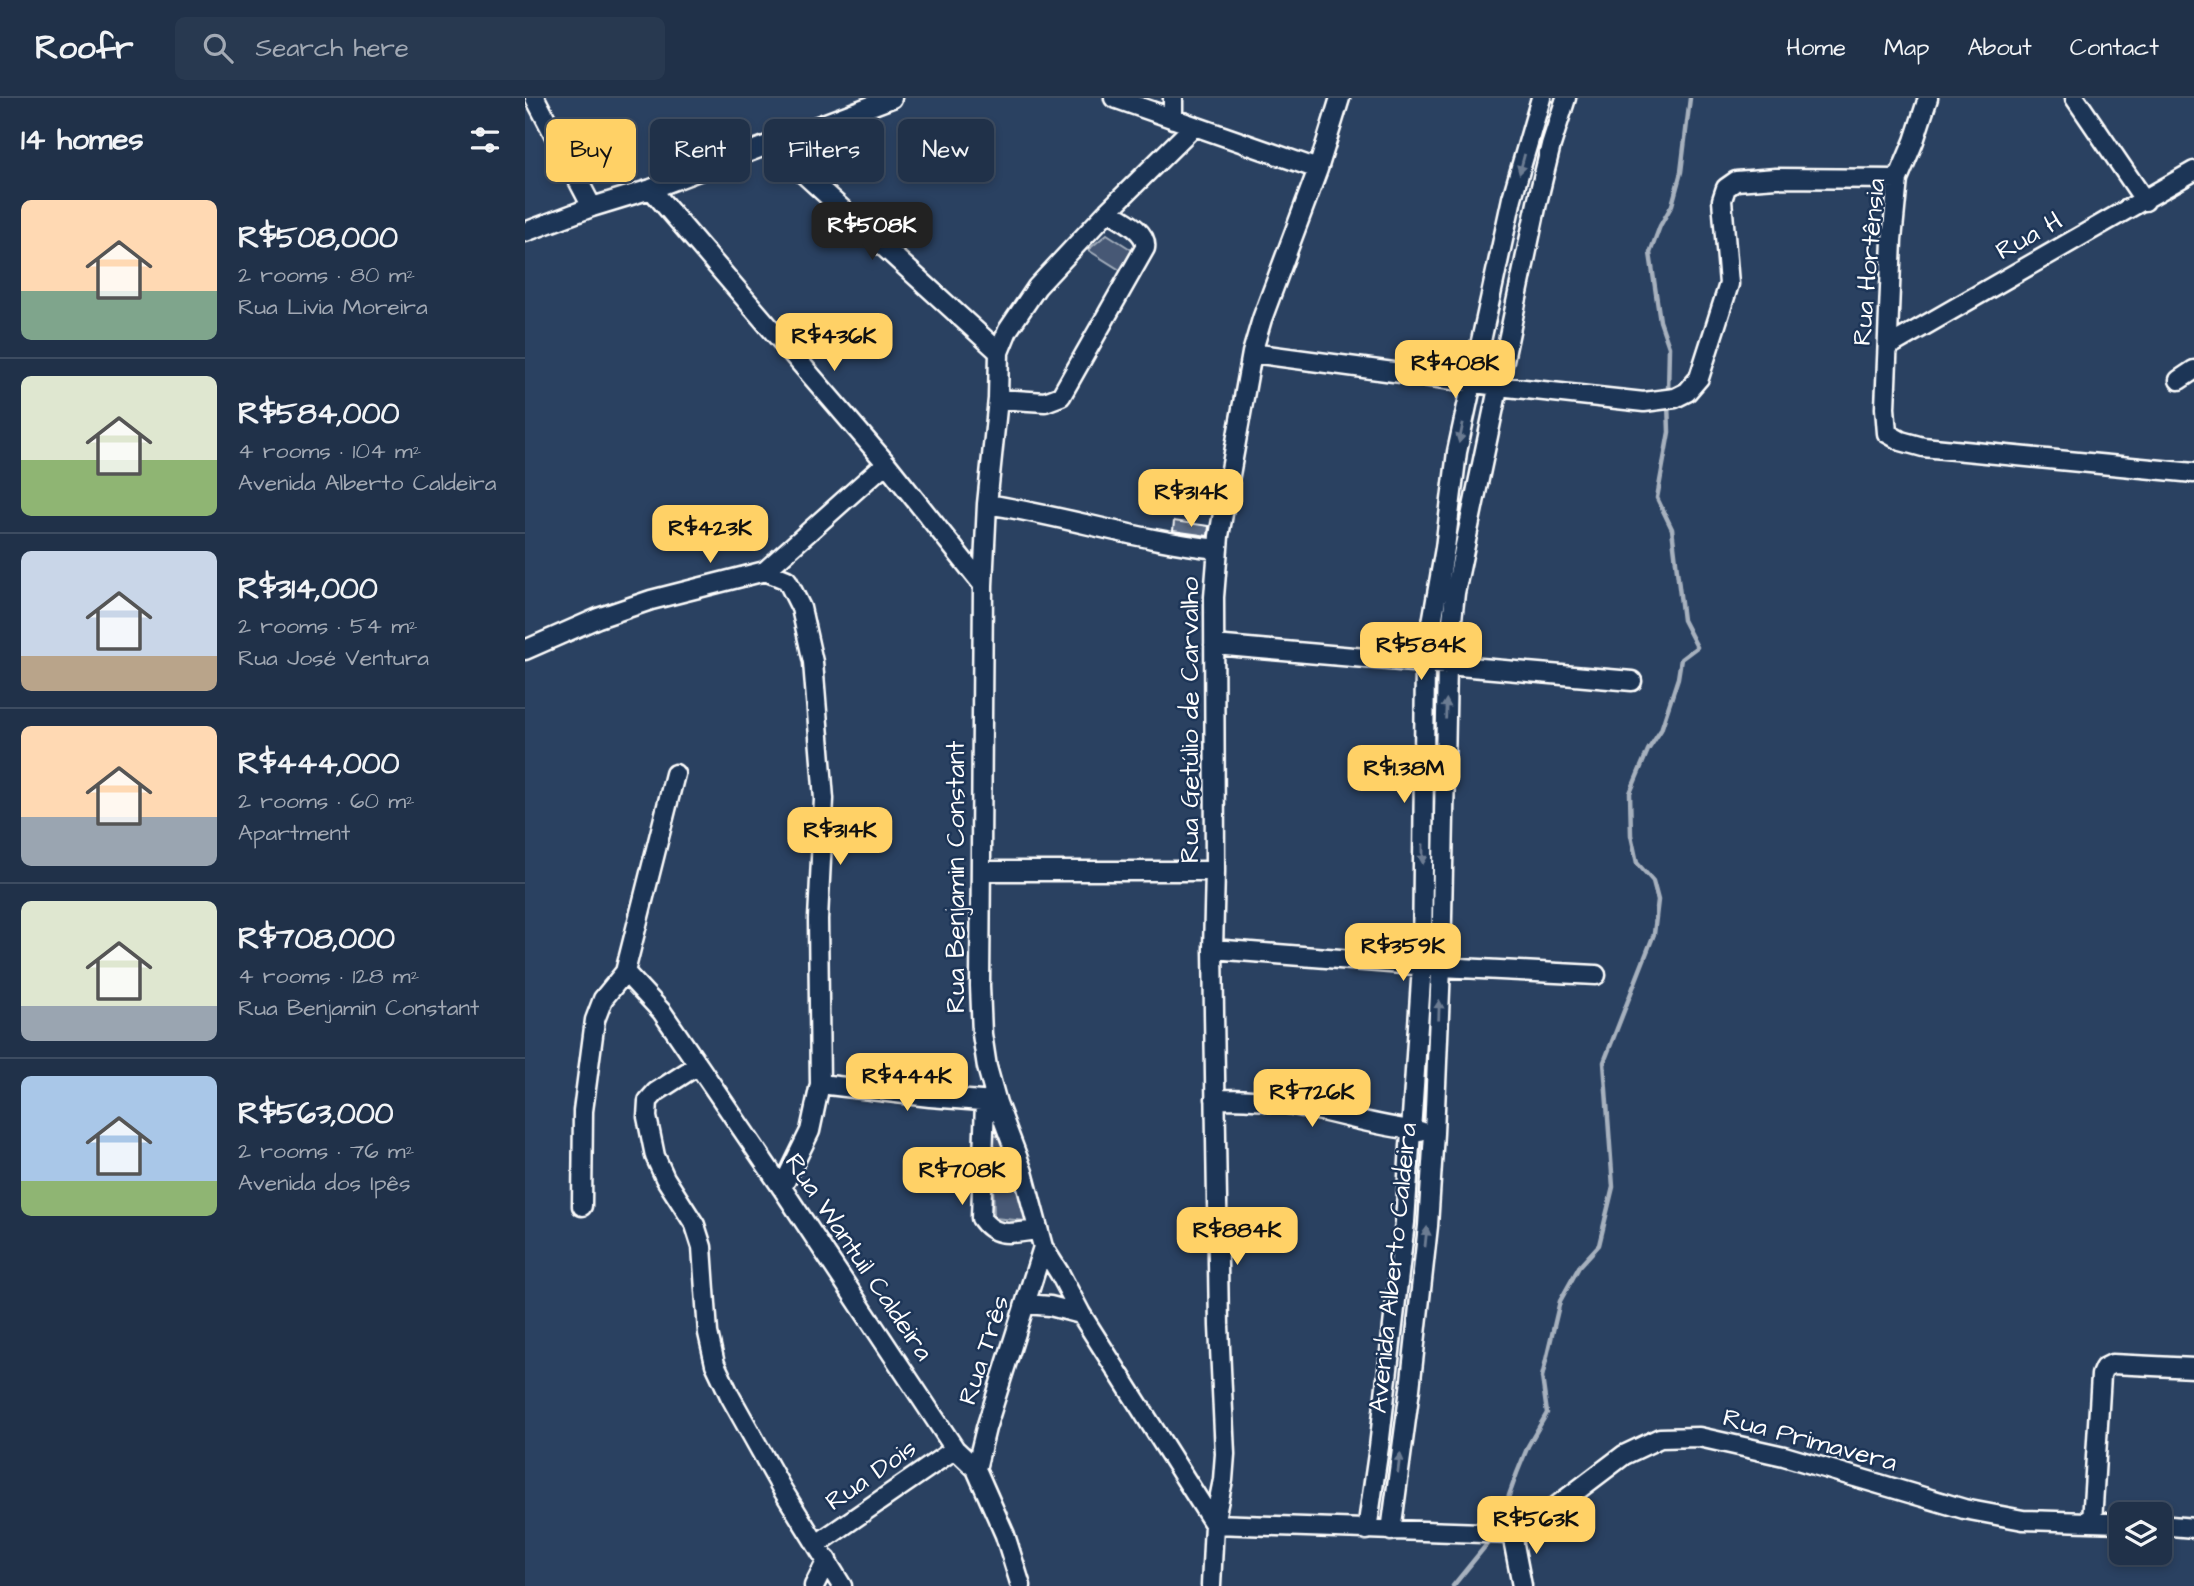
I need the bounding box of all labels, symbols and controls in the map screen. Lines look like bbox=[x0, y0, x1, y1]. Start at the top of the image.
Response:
search box bbox=[175, 17, 665, 80]
text: Roofr bbox=[35, 25, 133, 71]
icon: search bbox=[199, 29, 237, 67]
text: Search here bbox=[255, 30, 409, 66]
text: Home bbox=[1786, 31, 1846, 65]
text: Map bbox=[1884, 31, 1929, 65]
text: About bbox=[1967, 31, 2032, 65]
text: Contact bbox=[2070, 31, 2159, 65]
text: 14 homes bbox=[21, 119, 144, 161]
chip: Buy bbox=[546, 119, 636, 182]
chip: Rent bbox=[650, 119, 750, 182]
chip: Filters bbox=[764, 119, 884, 182]
chip: New bbox=[898, 119, 994, 182]
icon: filters bbox=[466, 121, 504, 159]
one-way arrow bbox=[1516, 153, 1527, 175]
street label: Rua Hortênsia bbox=[1844, 177, 1894, 347]
pin: R$508K bbox=[815, 202, 929, 262]
street label: Rua H bbox=[1989, 203, 2069, 269]
text: R$508K bbox=[828, 209, 916, 241]
text: R$508,000 bbox=[238, 217, 398, 259]
icon: home bbox=[77, 228, 161, 312]
text: 2 rooms · 80 m² bbox=[238, 259, 415, 291]
text: Rua Livia Moreira bbox=[238, 291, 428, 323]
pin: R$436K bbox=[777, 314, 891, 373]
text: R$436K bbox=[792, 320, 876, 352]
pin: R$408K bbox=[1398, 341, 1512, 400]
text: R$408K bbox=[1411, 347, 1499, 379]
text: R$584,000 bbox=[238, 393, 399, 435]
icon: home bbox=[77, 404, 161, 488]
one-way arrow bbox=[1456, 422, 1467, 444]
text: 4 rooms · 104 m² bbox=[238, 435, 421, 467]
text: Avenida Alberto Caldeira bbox=[238, 467, 496, 499]
pin: R$314K bbox=[1134, 470, 1248, 529]
text: R$314K bbox=[1154, 476, 1228, 508]
pin: R$423K bbox=[653, 505, 767, 565]
text: R$423K bbox=[668, 512, 752, 544]
text: R$314,000 bbox=[238, 568, 378, 610]
street label: Rua Getúlio de Carvalho bbox=[1172, 576, 1208, 863]
icon: home bbox=[77, 579, 161, 663]
text: 2 rooms · 54 m² bbox=[238, 610, 418, 642]
pin: R$584K bbox=[1364, 622, 1478, 682]
text: R$584K bbox=[1376, 629, 1466, 661]
text: Rua José Ventura bbox=[238, 642, 429, 674]
one-way arrow bbox=[1440, 698, 1451, 720]
street label: Rua Benjamin Constant bbox=[938, 740, 974, 1013]
text: R$444,000 bbox=[238, 743, 399, 785]
pin: R$1.38M bbox=[1339, 746, 1469, 805]
text: R$1.38M bbox=[1363, 752, 1445, 784]
icon: home bbox=[77, 754, 161, 838]
text: 2 rooms · 60 m² bbox=[238, 785, 415, 817]
pin: R$314K bbox=[783, 808, 897, 867]
text: R$314K bbox=[803, 814, 877, 846]
text: Apartment bbox=[238, 817, 350, 849]
one-way arrow bbox=[1417, 843, 1429, 865]
text: R$708,000 bbox=[238, 918, 395, 960]
pin: R$359K bbox=[1346, 924, 1460, 983]
icon: home bbox=[77, 929, 161, 1013]
text: R$359K bbox=[1361, 930, 1445, 962]
text: 4 rooms · 128 m² bbox=[238, 960, 419, 992]
text: Rua Benjamin Constant bbox=[238, 992, 479, 1024]
one-way arrow bbox=[1434, 999, 1445, 1021]
pin: R$444K bbox=[850, 1054, 964, 1113]
text: R$444K bbox=[862, 1060, 952, 1092]
pin: R$726K bbox=[1255, 1070, 1369, 1129]
text: R$726K bbox=[1270, 1076, 1354, 1108]
text: R$563,000 bbox=[238, 1093, 394, 1135]
icon: home bbox=[77, 1104, 161, 1188]
street label: Avenida Alberto Caldeira bbox=[1360, 1121, 1426, 1415]
text: 2 rooms · 76 m² bbox=[238, 1135, 414, 1167]
street label: Rua Wantuil Caldeira bbox=[776, 1146, 942, 1368]
pin: R$708K bbox=[905, 1148, 1019, 1207]
text: R$708K bbox=[919, 1154, 1005, 1186]
text: Avenida dos Ipês bbox=[238, 1167, 411, 1199]
pin: R$884K bbox=[1180, 1208, 1294, 1267]
text: R$884K bbox=[1193, 1214, 1281, 1246]
one-way arrow bbox=[1421, 1226, 1432, 1248]
street label: Rua Três bbox=[949, 1291, 1019, 1409]
street label: Rua Primavera bbox=[1719, 1399, 1901, 1481]
street label: Rua Dois bbox=[818, 1430, 924, 1520]
one-way arrow bbox=[1394, 1452, 1405, 1474]
pin: R$563K bbox=[1479, 1496, 1593, 1556]
map controls bbox=[2109, 1502, 2172, 1565]
button: layers bbox=[2109, 1502, 2172, 1565]
text: R$563K bbox=[1493, 1503, 1579, 1535]

